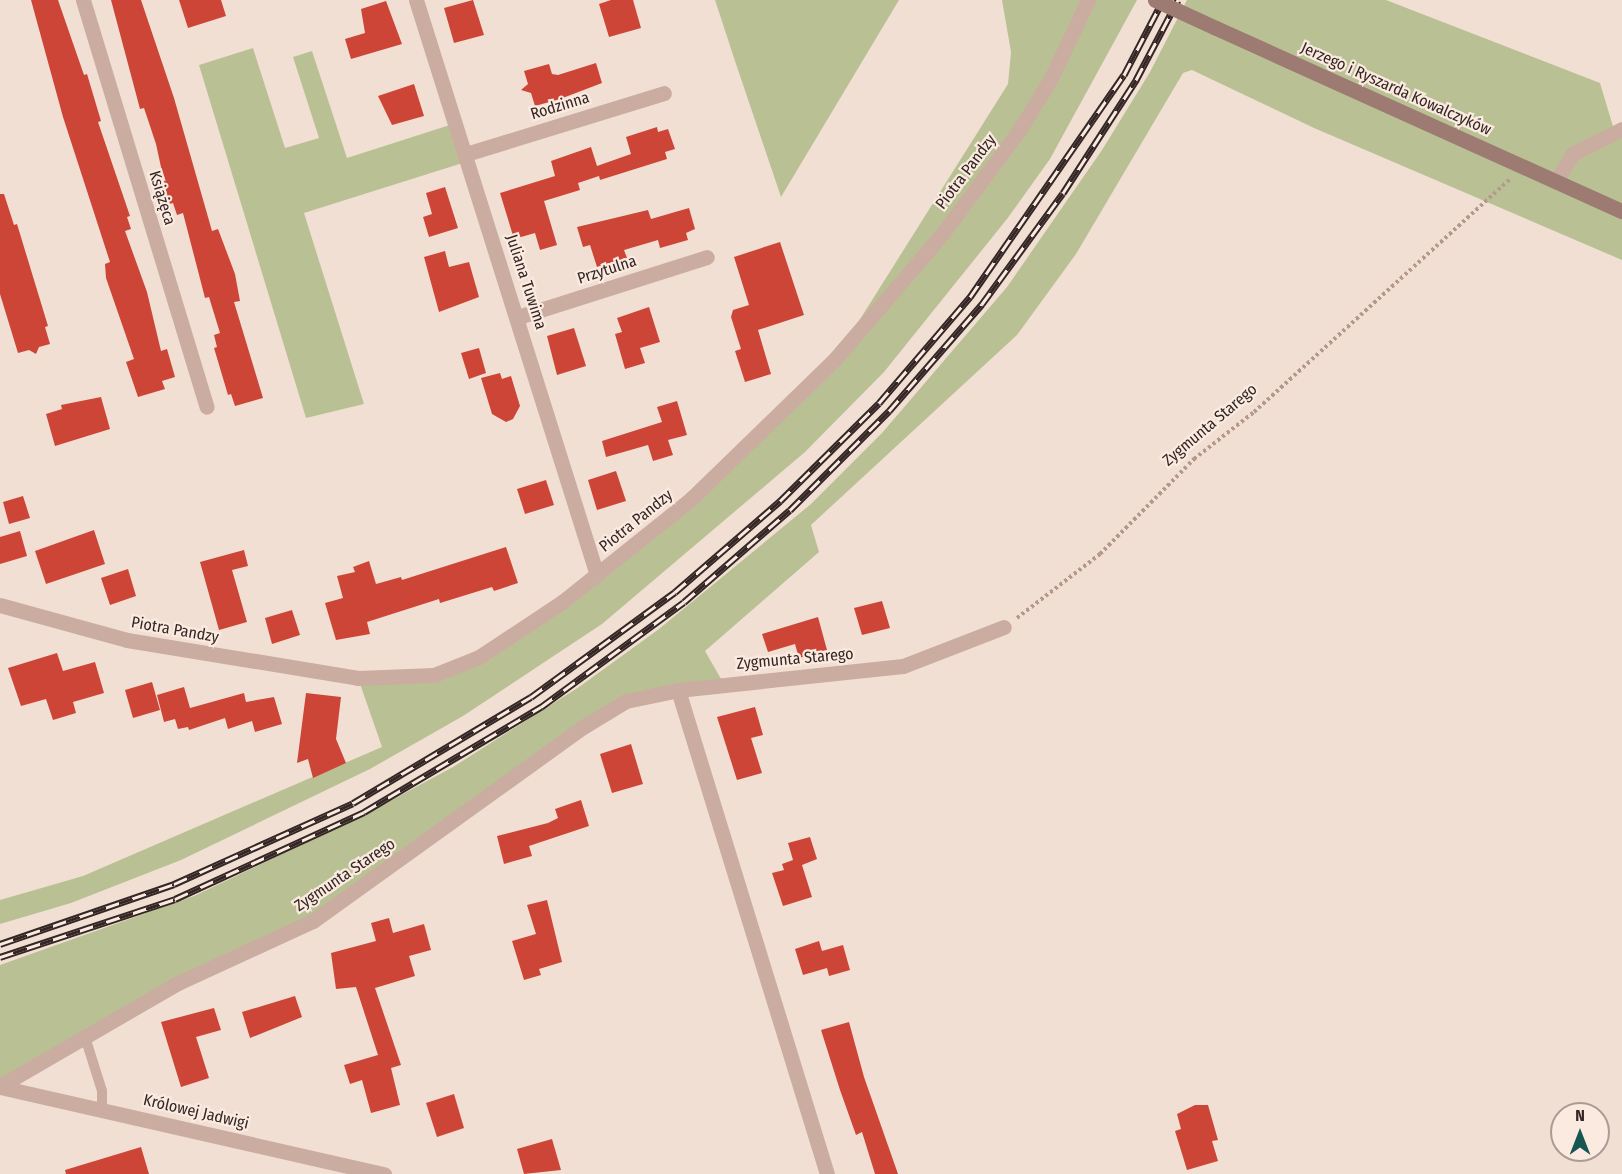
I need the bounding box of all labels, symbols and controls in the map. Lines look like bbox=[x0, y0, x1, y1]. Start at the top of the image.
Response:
street label: Jerzego i Ryszarda Kowalczyków bbox=[1298, 38, 1494, 140]
street label: Rodzinna bbox=[528, 88, 592, 124]
street label: Piotra Pandzy bbox=[932, 131, 1000, 213]
street label: Książęca bbox=[145, 169, 179, 227]
street label: Juliana Tuwima bbox=[502, 232, 550, 332]
street label: Przytulna bbox=[575, 251, 639, 289]
street label: Zygmunta Starego bbox=[1159, 380, 1261, 470]
street label: Piotra Pandzy bbox=[596, 486, 676, 556]
street label: Piotra Pandzy bbox=[130, 613, 220, 647]
street label: Zygmunta Starego bbox=[736, 644, 854, 674]
street label: Zygmunta Starego bbox=[291, 834, 399, 916]
street label: Królowej Jadwigi bbox=[141, 1091, 251, 1133]
north arrow bbox=[1550, 1102, 1610, 1162]
text: N bbox=[1575, 1106, 1585, 1125]

